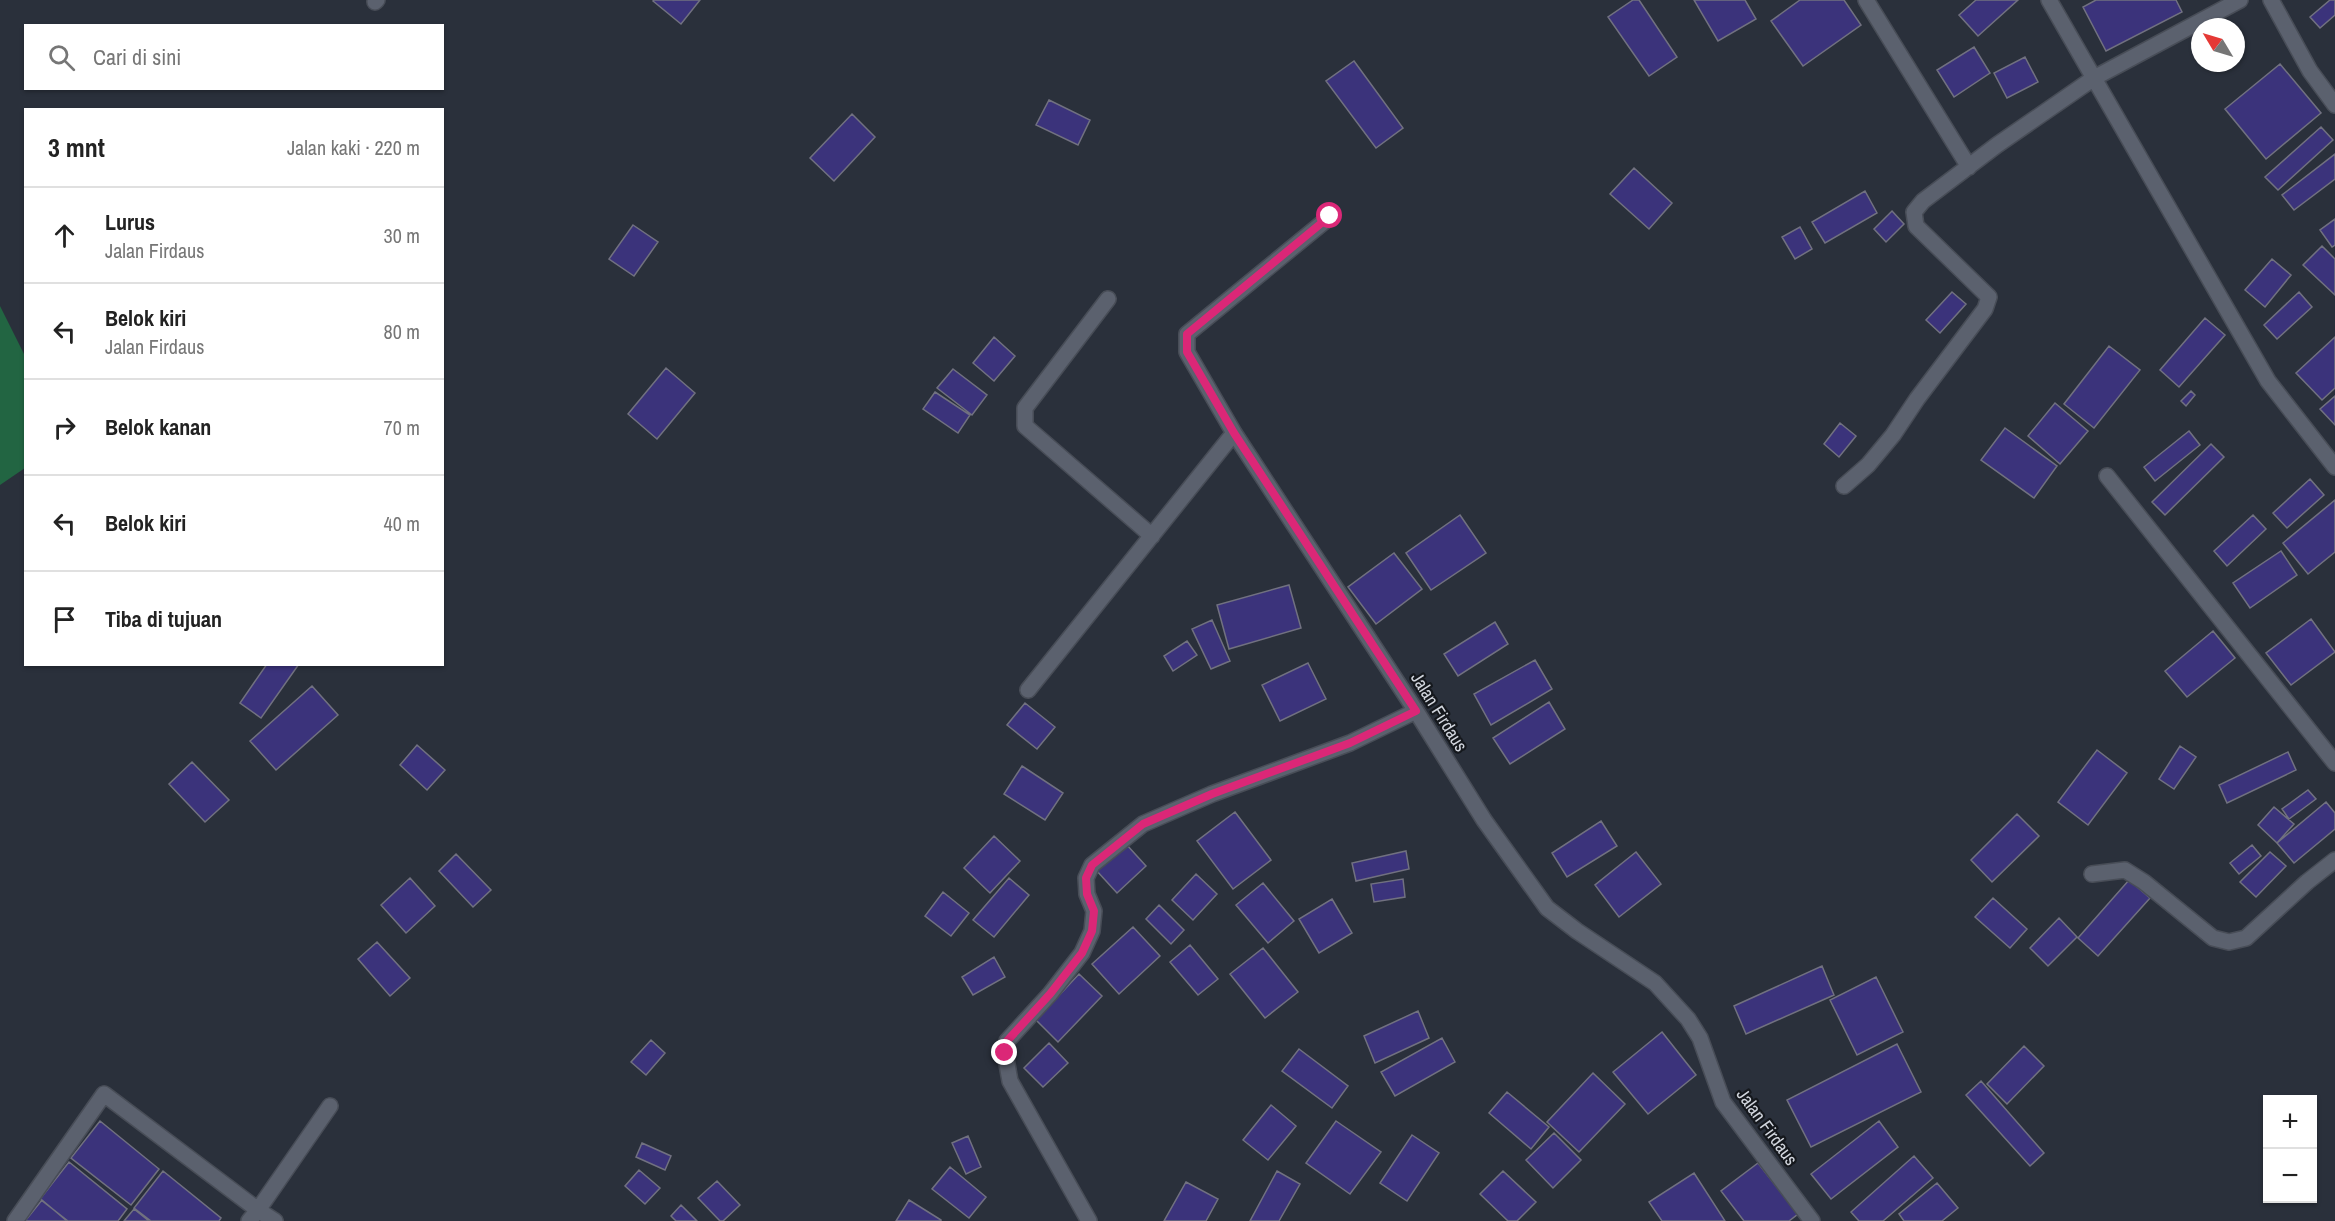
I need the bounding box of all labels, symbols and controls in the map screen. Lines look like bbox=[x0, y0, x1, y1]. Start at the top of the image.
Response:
north arrow bbox=[2191, 18, 2245, 72]
search box bbox=[24, 24, 444, 90]
icon: search bbox=[45, 41, 78, 74]
text: Cari di sini bbox=[93, 42, 181, 72]
text: 3 mnt bbox=[48, 130, 105, 165]
text: Jalan kaki · 220 m bbox=[287, 134, 420, 161]
route start bbox=[1316, 202, 1342, 228]
text: Lurus bbox=[105, 207, 155, 237]
icon: ahead bbox=[48, 219, 81, 252]
text: 30 m bbox=[384, 222, 420, 249]
text: Jalan Firdaus bbox=[105, 237, 204, 264]
text: Belok kiri bbox=[105, 303, 186, 333]
icon: left bbox=[48, 315, 81, 348]
text: 80 m bbox=[384, 318, 420, 345]
text: Jalan Firdaus bbox=[105, 333, 204, 360]
icon: right bbox=[48, 411, 81, 444]
text: Belok kanan bbox=[105, 412, 211, 442]
text: 70 m bbox=[384, 414, 420, 441]
icon: left bbox=[48, 507, 81, 540]
text: Belok kiri bbox=[105, 508, 186, 538]
text: 40 m bbox=[384, 510, 420, 537]
icon: arrive bbox=[48, 603, 81, 636]
text: Tiba di tujuan bbox=[105, 604, 222, 634]
street label: Jalan Firdaus bbox=[1405, 667, 1474, 756]
route end bbox=[991, 1039, 1017, 1065]
street label: Jalan Firdaus bbox=[1731, 1083, 1804, 1170]
map controls bbox=[2263, 1095, 2317, 1203]
button: + bbox=[2263, 1095, 2317, 1149]
button: − bbox=[2263, 1149, 2317, 1203]

